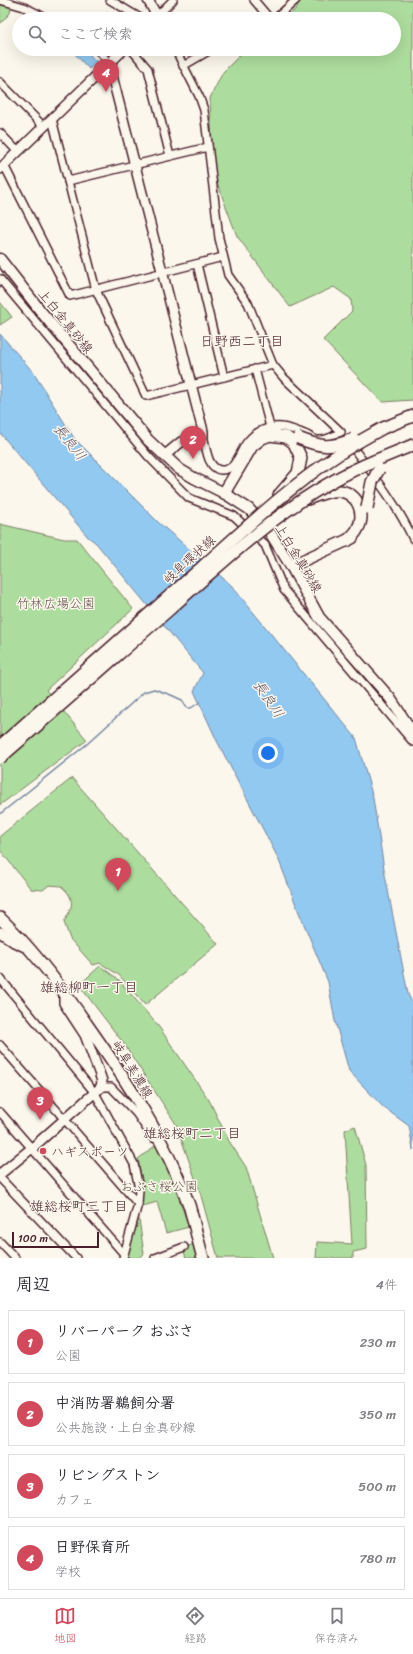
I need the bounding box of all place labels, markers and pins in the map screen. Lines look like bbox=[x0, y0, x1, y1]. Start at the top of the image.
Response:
pin: 4 bbox=[93, 59, 119, 92]
pin: 2 bbox=[180, 426, 206, 459]
pin: 1 bbox=[105, 858, 131, 891]
pin: 3 bbox=[27, 1087, 53, 1120]
place label: ハギスポーツ bbox=[51, 1140, 129, 1163]
marker: ハギスポーツ bbox=[38, 1146, 48, 1156]

